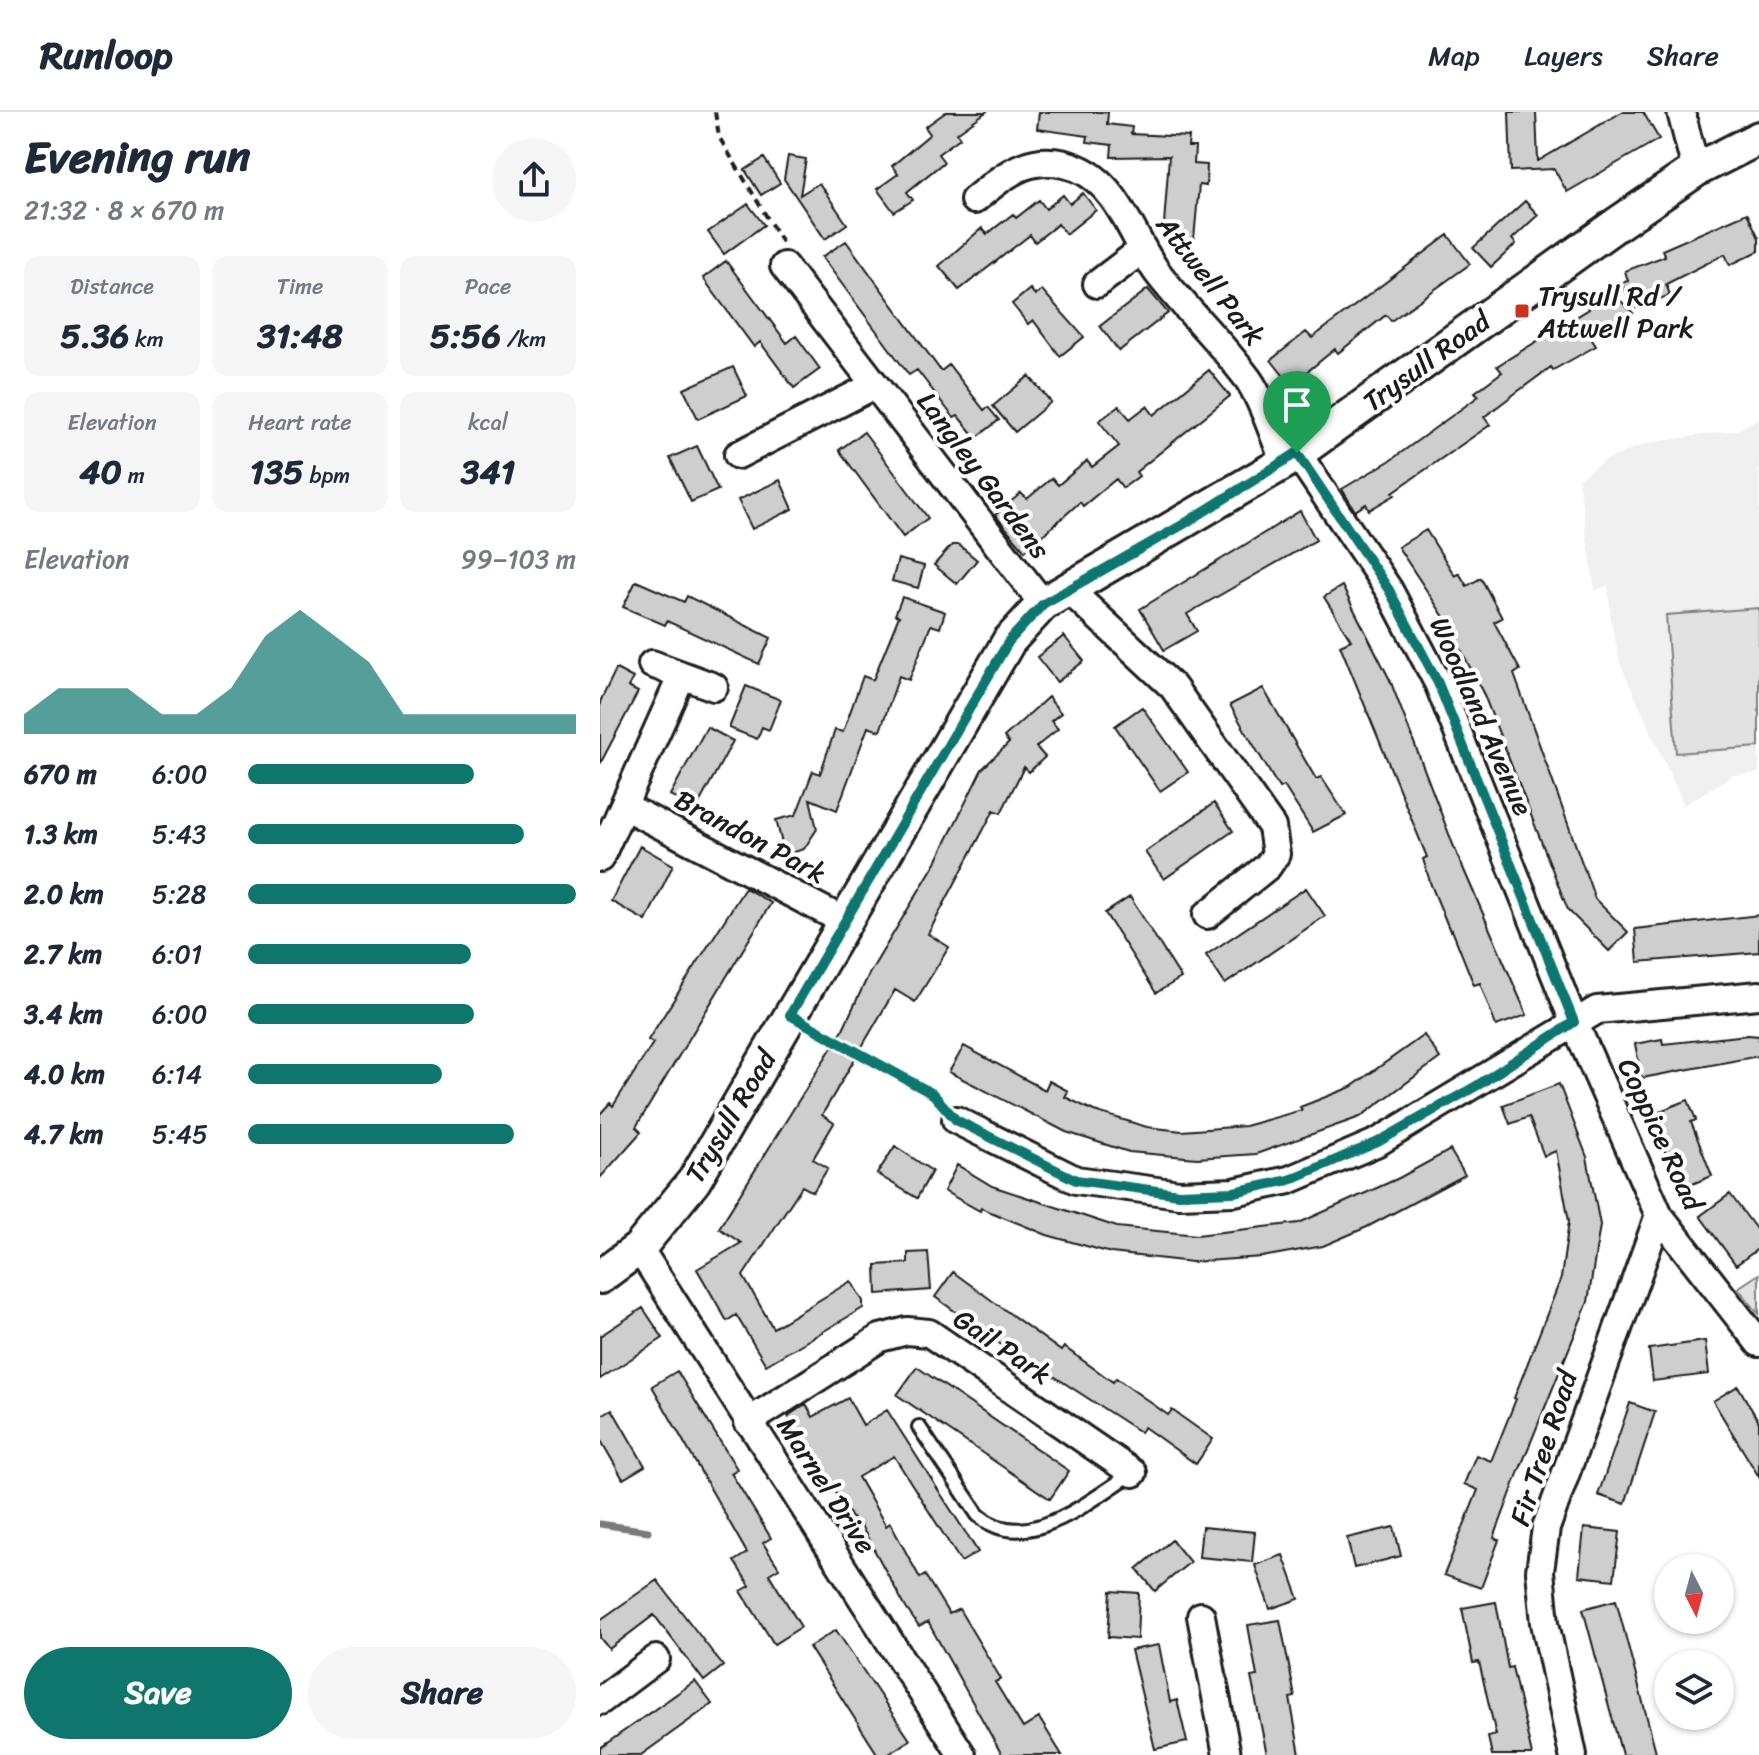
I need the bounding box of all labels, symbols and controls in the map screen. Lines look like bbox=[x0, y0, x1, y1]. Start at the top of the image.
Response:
text: Runloop bbox=[40, 22, 173, 89]
text: Map bbox=[1428, 31, 1480, 80]
text: Layers bbox=[1524, 31, 1603, 80]
text: Share bbox=[1647, 31, 1719, 80]
text: Evening run bbox=[24, 118, 250, 196]
button: share bbox=[492, 138, 576, 222]
text: 21:32 · 8 × 670 m bbox=[24, 187, 224, 233]
street label: Attwell Park bbox=[1143, 203, 1278, 357]
text: Distance bbox=[70, 267, 154, 306]
text: Time bbox=[277, 267, 323, 306]
text: Pace bbox=[465, 267, 511, 306]
place label: Trysull Rd / Attwell Park bbox=[1537, 271, 1694, 352]
street label: Trysull Road bbox=[1352, 297, 1503, 425]
marker: Trysull Rd / Attwell Park bbox=[1513, 302, 1531, 320]
text: 5.36 bbox=[60, 306, 129, 366]
text: 31:48 bbox=[257, 306, 343, 366]
text: 5:56 bbox=[430, 306, 501, 366]
text: km bbox=[129, 320, 164, 359]
text: /km bbox=[501, 320, 546, 359]
pin bbox=[1263, 371, 1331, 453]
street label: Langley Gardens bbox=[904, 380, 1064, 570]
icon: arrive bbox=[1275, 383, 1319, 427]
text: Elevation bbox=[67, 403, 157, 442]
text: Heart rate bbox=[248, 403, 352, 442]
text: kcal bbox=[468, 403, 508, 442]
text: 40 bbox=[79, 442, 122, 502]
text: 135 bbox=[250, 442, 304, 502]
text: 341 bbox=[461, 442, 515, 502]
text: m bbox=[122, 456, 145, 495]
text: bpm bbox=[304, 456, 350, 495]
text: Elevation bbox=[24, 536, 129, 582]
text: 99–103 m bbox=[461, 536, 576, 582]
street label: Woodland Avenue bbox=[1416, 609, 1547, 824]
text: 670 m bbox=[24, 751, 97, 797]
text: 6:00 bbox=[152, 751, 207, 797]
street label: Brandon Park bbox=[666, 776, 836, 897]
text: 1.3 km bbox=[24, 811, 98, 857]
text: 5:43 bbox=[152, 811, 206, 857]
text: 2.0 km bbox=[24, 871, 104, 917]
text: 5:28 bbox=[152, 871, 206, 917]
text: 2.7 km bbox=[24, 931, 102, 977]
text: 6:01 bbox=[152, 931, 202, 977]
text: 3.4 km bbox=[24, 991, 103, 1037]
text: 6:00 bbox=[152, 991, 207, 1037]
street label: Trysull Road bbox=[671, 1038, 791, 1193]
street label: Coppice Road bbox=[1604, 1050, 1718, 1221]
text: 4.0 km bbox=[24, 1051, 105, 1097]
text: 6:14 bbox=[152, 1051, 202, 1097]
text: 4.7 km bbox=[24, 1111, 103, 1157]
text: 5:45 bbox=[152, 1111, 208, 1157]
street label: Gail Park bbox=[943, 1295, 1063, 1398]
street label: Fir Tree Road bbox=[1495, 1362, 1592, 1532]
street label: Marnel Drive bbox=[763, 1406, 890, 1564]
north arrow bbox=[1654, 1554, 1734, 1634]
map controls bbox=[1654, 1554, 1734, 1730]
button: Save bbox=[24, 1647, 292, 1739]
button: Share bbox=[308, 1647, 576, 1739]
button: layers bbox=[1654, 1650, 1734, 1730]

